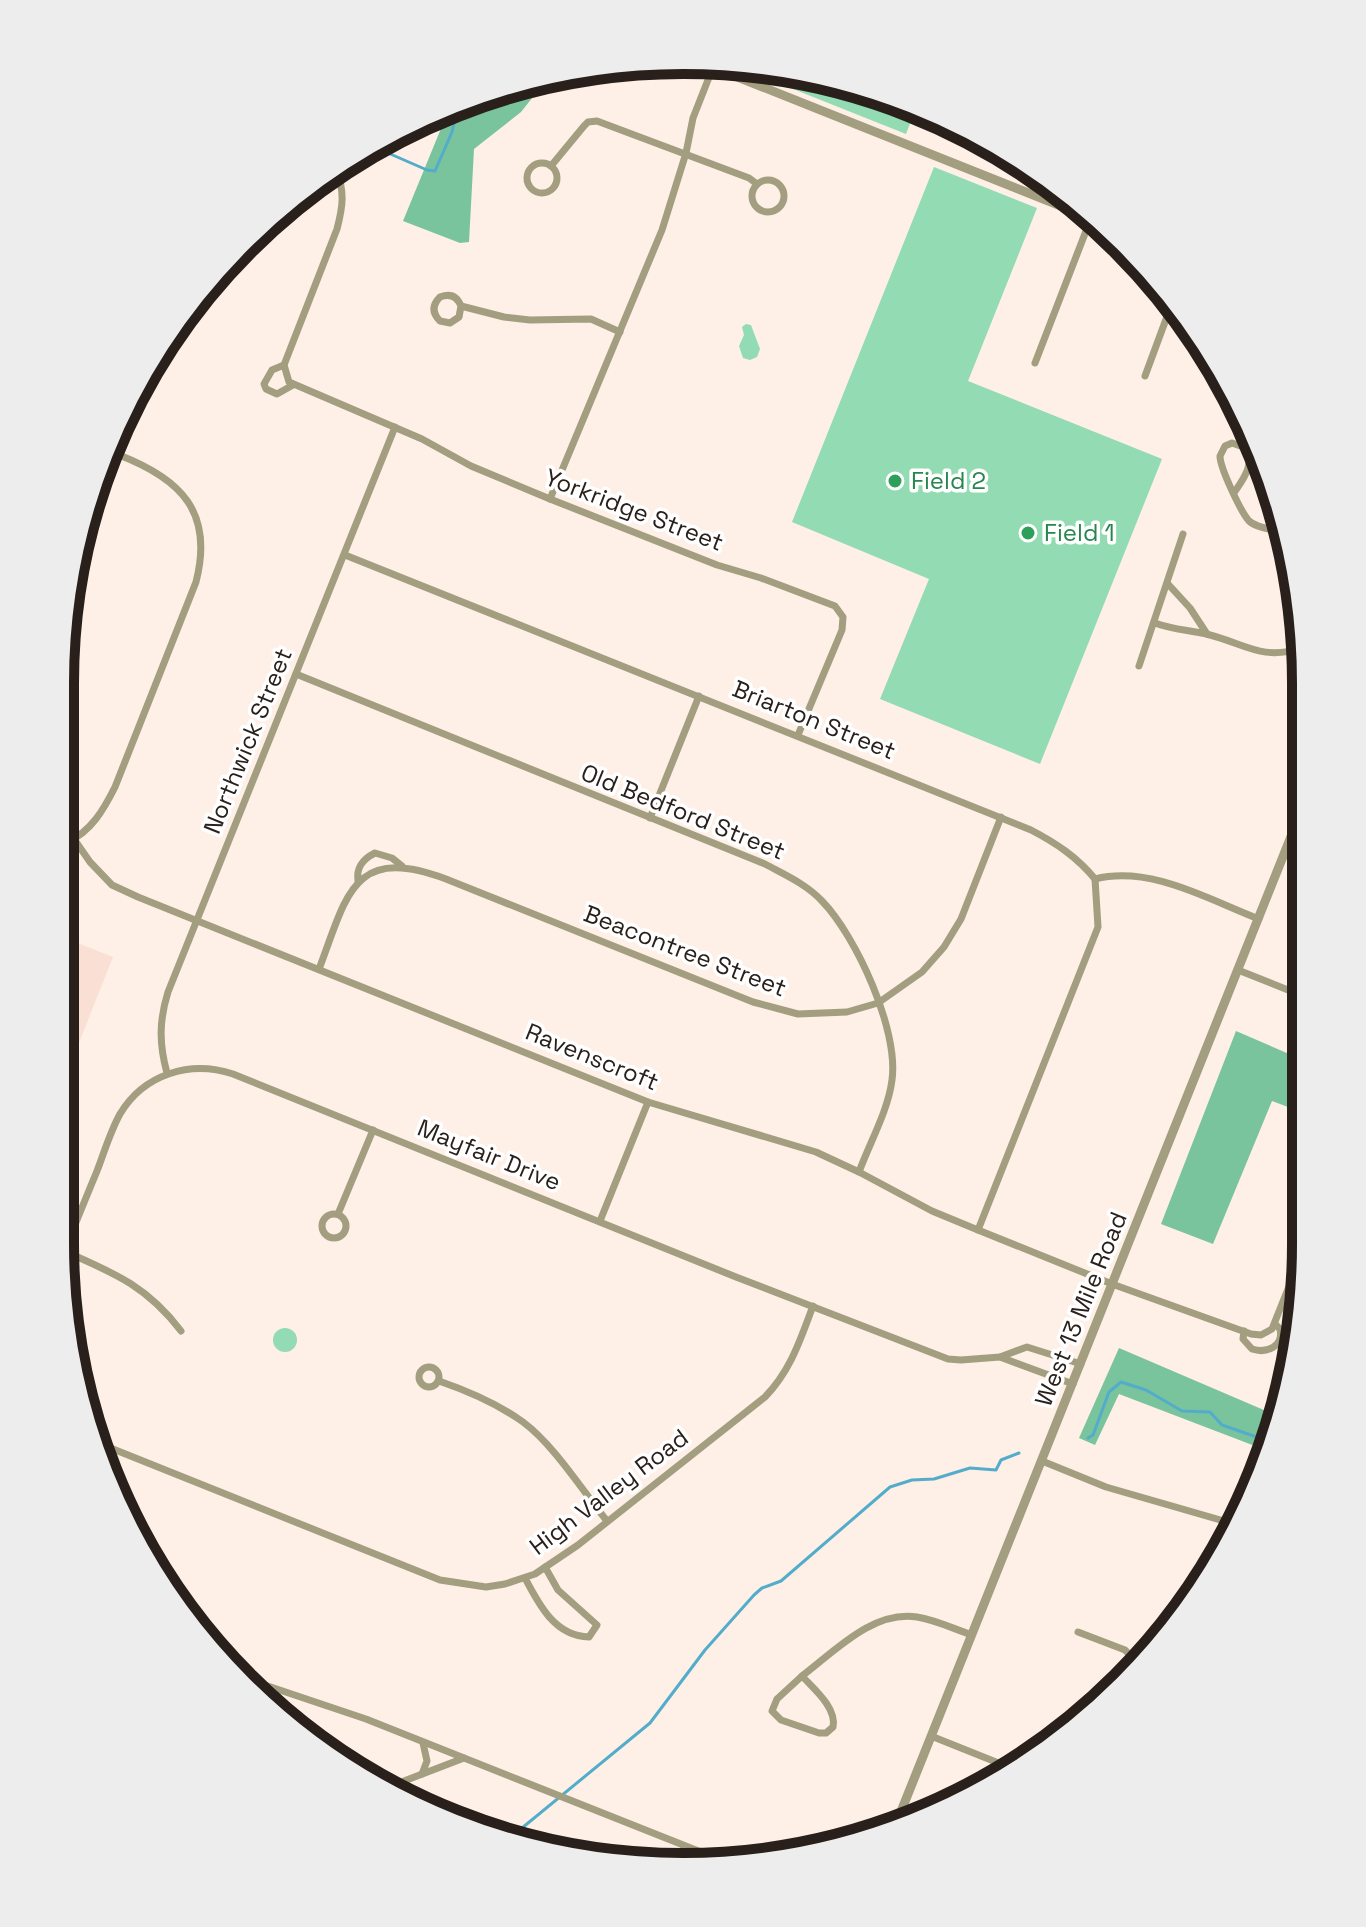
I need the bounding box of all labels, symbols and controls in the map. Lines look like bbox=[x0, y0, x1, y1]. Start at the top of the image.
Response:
street label: Yorkridge Street bbox=[540, 461, 728, 558]
place label: Field 2 bbox=[911, 465, 986, 496]
marker: Field 2 bbox=[886, 472, 904, 490]
place label: Field 1 bbox=[1044, 517, 1115, 548]
marker: Field 1 bbox=[1019, 524, 1037, 542]
street label: Northwick Street bbox=[196, 644, 299, 838]
street label: Briarton Street bbox=[728, 673, 900, 766]
street label: Old Bedford Street bbox=[577, 756, 790, 867]
street label: Beacontree Street bbox=[579, 898, 791, 1003]
street label: Ravenscroft bbox=[521, 1016, 663, 1097]
street label: Mayfair Drive bbox=[413, 1112, 565, 1197]
street label: West 13 Mile Road bbox=[1027, 1207, 1134, 1411]
street label: High Valley Road bbox=[523, 1422, 694, 1561]

